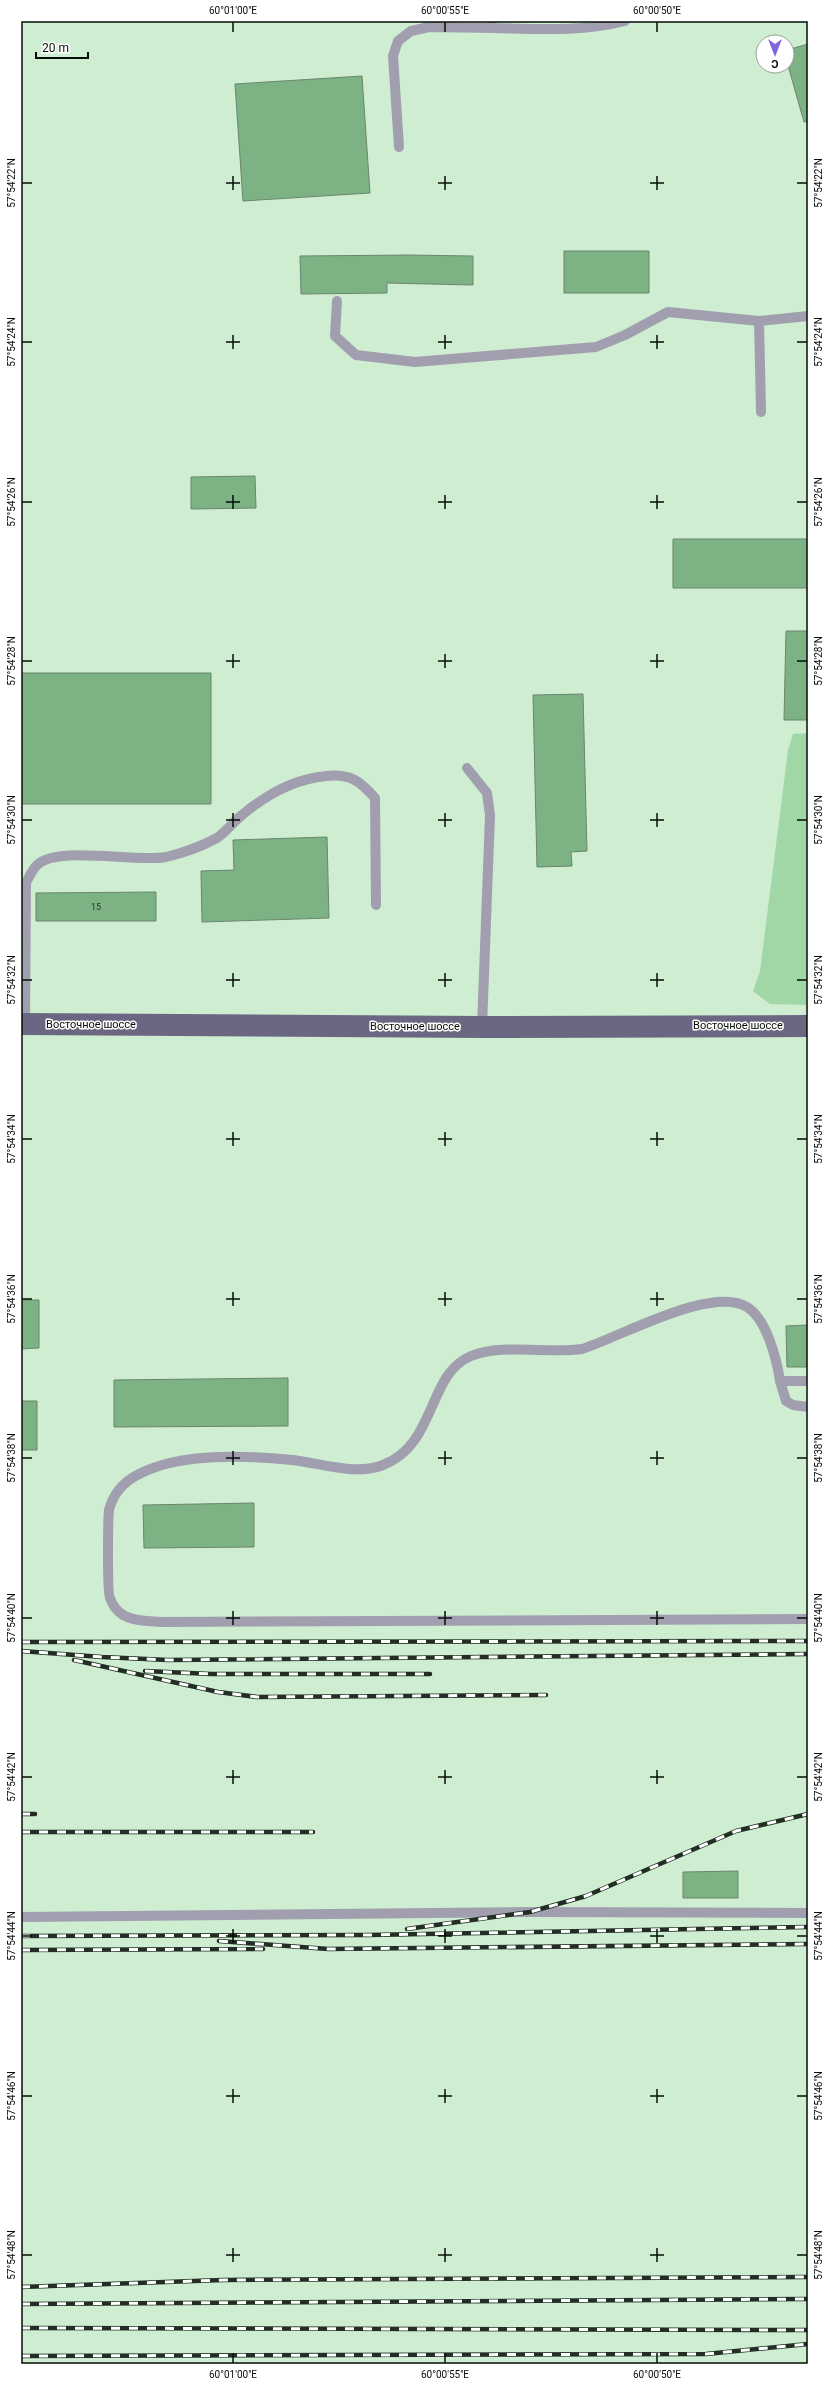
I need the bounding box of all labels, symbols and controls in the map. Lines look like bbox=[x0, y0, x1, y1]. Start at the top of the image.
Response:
text: 60°01'00"E bbox=[209, 5, 257, 16]
text: 60°00'55"E bbox=[421, 5, 469, 16]
text: 60°00'50"E bbox=[633, 5, 681, 16]
scale bar bbox=[36, 34, 88, 60]
north arrow bbox=[755, 34, 795, 74]
text: 20 m bbox=[42, 41, 69, 55]
text: С bbox=[771, 57, 779, 70]
text: 57°54'22"N bbox=[6, 158, 17, 208]
text: 57°54'22"N bbox=[813, 158, 824, 208]
text: 57°54'24"N bbox=[6, 317, 17, 367]
text: 57°54'24"N bbox=[813, 317, 824, 367]
text: 57°54'26"N bbox=[6, 477, 17, 527]
text: 57°54'26"N bbox=[813, 477, 824, 527]
text: 57°54'28"N bbox=[6, 636, 17, 686]
text: 57°54'28"N bbox=[813, 636, 824, 686]
text: 57°54'30"N bbox=[6, 795, 17, 845]
text: 57°54'30"N bbox=[813, 795, 824, 845]
house number: 15 bbox=[91, 902, 101, 912]
text: 57°54'32"N bbox=[6, 955, 17, 1005]
text: 57°54'32"N bbox=[813, 955, 824, 1005]
street label: Восточное шоссе bbox=[46, 1018, 136, 1031]
street label: Восточное шоссе bbox=[693, 1019, 783, 1032]
street label: Восточное шоссе bbox=[370, 1020, 460, 1033]
text: 57°54'34"N bbox=[6, 1114, 17, 1164]
text: 57°54'34"N bbox=[813, 1114, 824, 1164]
text: 57°54'36"N bbox=[6, 1274, 17, 1324]
text: 57°54'36"N bbox=[813, 1274, 824, 1324]
text: 57°54'38"N bbox=[6, 1433, 17, 1483]
text: 57°54'38"N bbox=[813, 1433, 824, 1483]
text: 57°54'40"N bbox=[6, 1593, 17, 1643]
text: 57°54'40"N bbox=[813, 1593, 824, 1643]
text: 57°54'42"N bbox=[6, 1752, 17, 1802]
text: 57°54'42"N bbox=[813, 1752, 824, 1802]
text: 57°54'44"N bbox=[6, 1911, 17, 1961]
text: 57°54'44"N bbox=[813, 1911, 824, 1961]
text: 57°54'46"N bbox=[6, 2071, 17, 2121]
text: 57°54'46"N bbox=[813, 2071, 824, 2121]
text: 57°54'48"N bbox=[6, 2230, 17, 2280]
text: 57°54'48"N bbox=[813, 2230, 824, 2280]
text: 60°01'00"E bbox=[209, 2369, 257, 2380]
text: 60°00'55"E bbox=[421, 2369, 469, 2380]
text: 60°00'50"E bbox=[633, 2369, 681, 2380]

